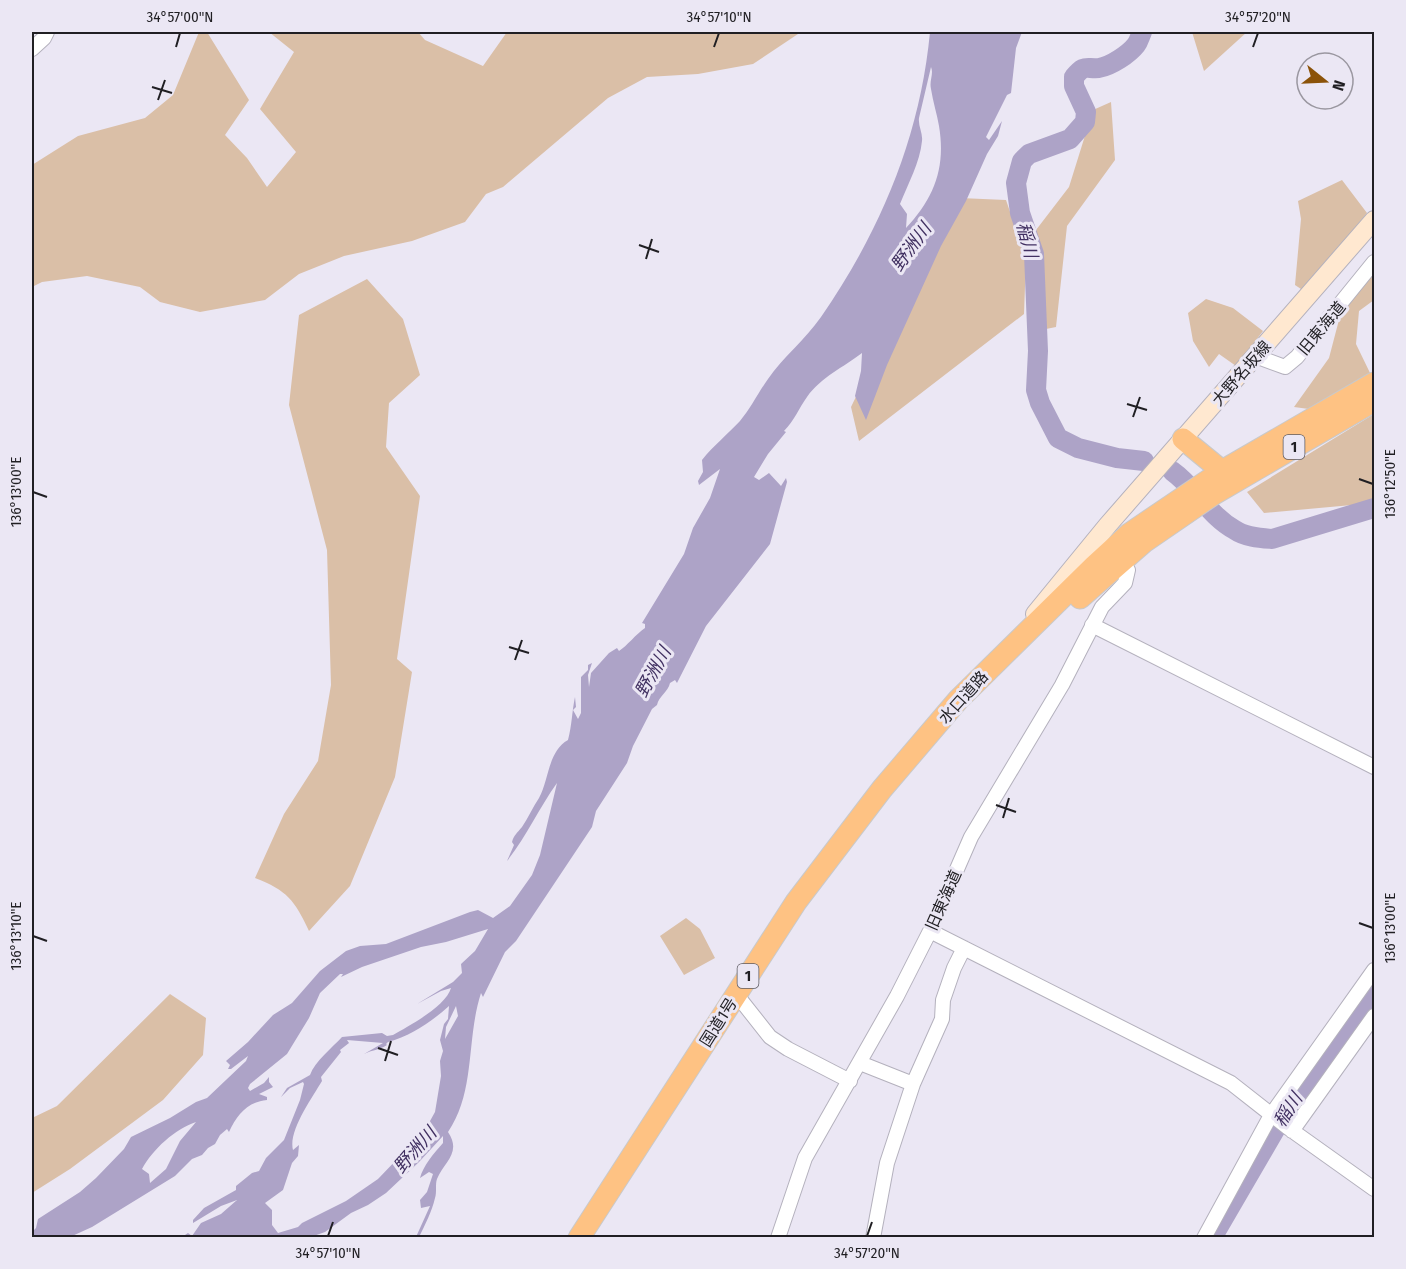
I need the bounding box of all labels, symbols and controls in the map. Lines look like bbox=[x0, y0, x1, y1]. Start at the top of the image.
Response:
text: 34°57'00"N bbox=[147, 8, 213, 26]
text: 34°57'10"N bbox=[686, 8, 752, 26]
text: 34°57'20"N bbox=[1225, 8, 1291, 26]
north arrow bbox=[1295, 51, 1355, 111]
text: N bbox=[1328, 78, 1349, 93]
water label: 野洲川 bbox=[886, 217, 937, 275]
water label: 稲川 bbox=[1012, 220, 1043, 262]
street label: 旧東海道 bbox=[1294, 298, 1349, 359]
street label: 大野名坂線 bbox=[1208, 337, 1275, 410]
road number: 1 bbox=[1284, 435, 1304, 459]
text: 136°12'50"E bbox=[1381, 449, 1399, 519]
text: 136°13'00"E bbox=[7, 457, 25, 527]
water label: 野洲川 bbox=[630, 641, 677, 701]
street label: 水口道路 bbox=[935, 667, 992, 727]
street label: 旧東海道 bbox=[922, 867, 965, 933]
text: 136°13'00"E bbox=[1381, 893, 1399, 963]
text: 136°13'10"E bbox=[7, 902, 25, 970]
road number: 1 bbox=[738, 964, 758, 988]
street label: 国道1号 bbox=[696, 994, 741, 1050]
water label: 稲川 bbox=[1269, 1087, 1308, 1131]
water label: 野洲川 bbox=[389, 1121, 442, 1178]
text: 34°57'10"N bbox=[295, 1244, 361, 1262]
text: 34°57'20"N bbox=[834, 1244, 900, 1262]

